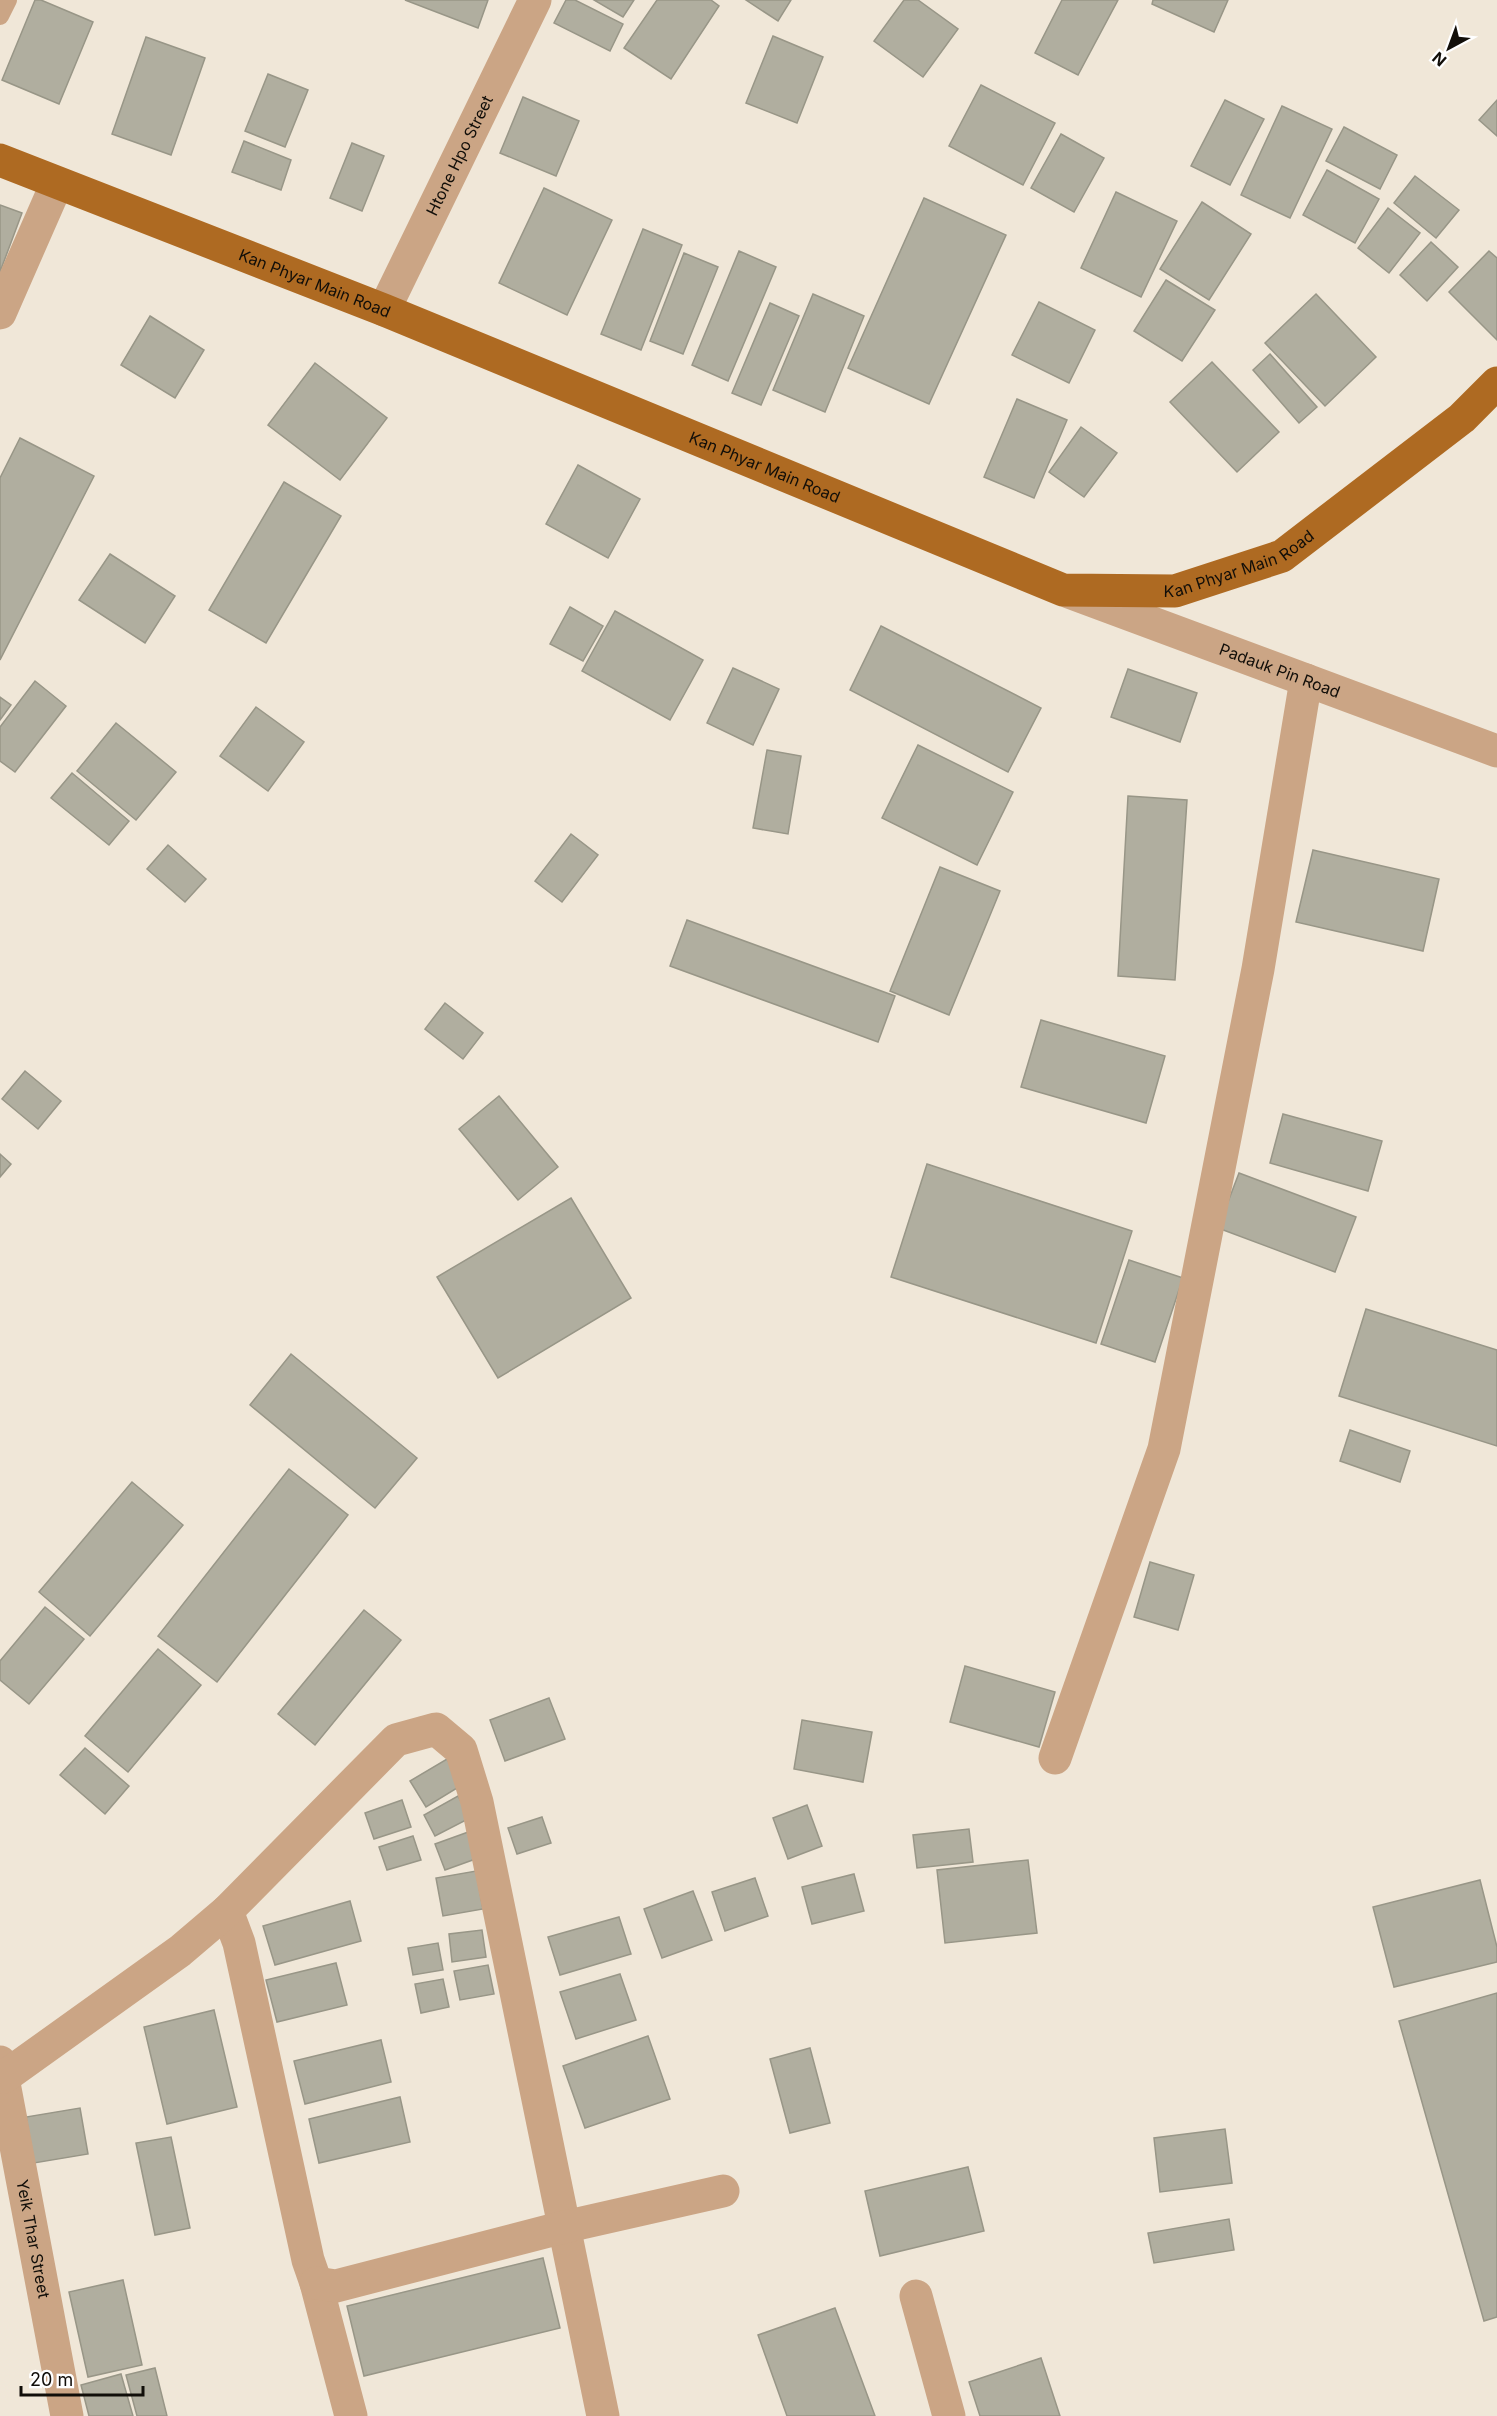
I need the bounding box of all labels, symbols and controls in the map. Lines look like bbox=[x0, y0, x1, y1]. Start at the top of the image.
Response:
north arrow bbox=[1419, 18, 1479, 78]
text: N bbox=[1428, 48, 1450, 71]
street label: Htone Hpo Street bbox=[422, 92, 497, 219]
street label: Kan Phyar Main Road bbox=[236, 244, 394, 322]
street label: Kan Phyar Main Road bbox=[686, 427, 843, 507]
street label: Kan Phyar Main Road bbox=[1163, 525, 1318, 601]
street label: Padauk Pin Road bbox=[1217, 639, 1343, 702]
street label: Yeik Thar Street bbox=[12, 2178, 55, 2300]
scale bar bbox=[21, 2359, 142, 2397]
text: 20 m bbox=[30, 2369, 73, 2390]

